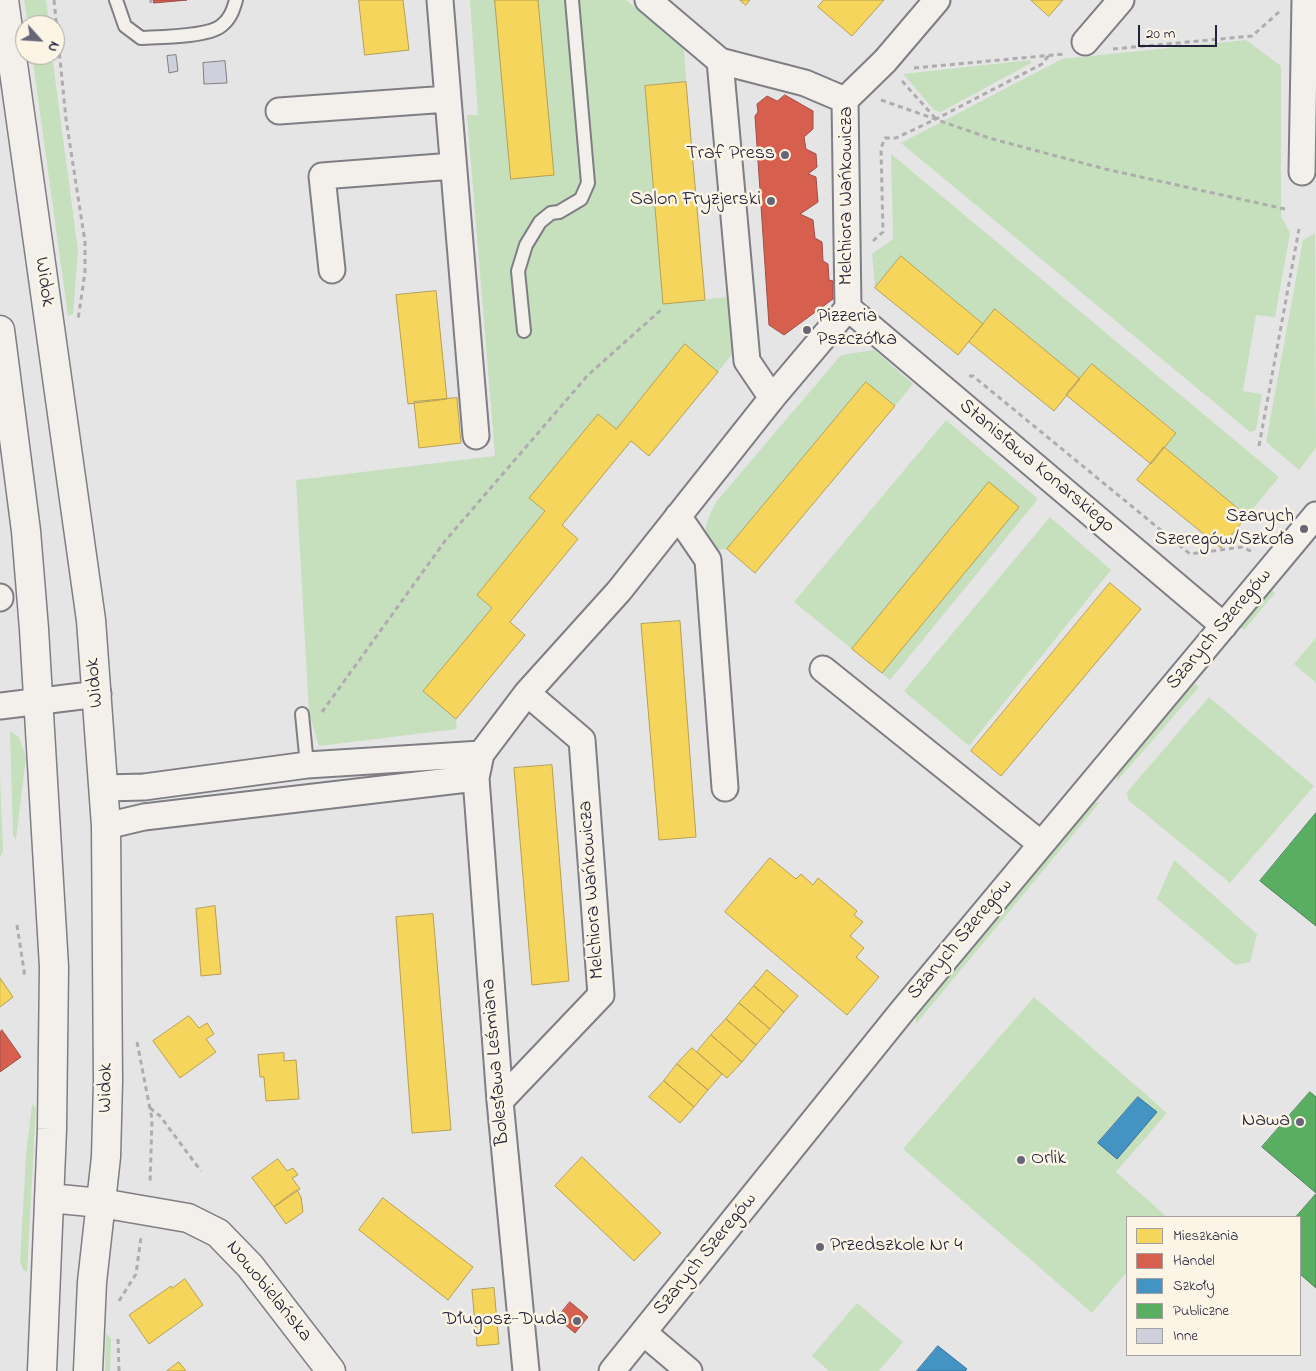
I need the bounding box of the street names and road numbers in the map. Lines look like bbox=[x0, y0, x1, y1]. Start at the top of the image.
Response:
street label: Melchiora Wańkowicza bbox=[836, 107, 860, 285]
street label: Widok bbox=[28, 256, 58, 308]
street label: Stanisława Konarskiego bbox=[953, 395, 1119, 539]
street label: Szarych Szeregów bbox=[1162, 564, 1278, 696]
street label: Widok bbox=[82, 657, 110, 709]
street label: Melchiora Wańkowicza bbox=[575, 800, 611, 980]
street label: Szarych Szeregów bbox=[903, 874, 1019, 1006]
street label: Bolesława Leśmiana bbox=[478, 978, 516, 1146]
street label: Widok bbox=[95, 1063, 119, 1113]
street label: Szarych Szeregów bbox=[649, 1189, 763, 1321]
street label: Nowobielańska bbox=[220, 1236, 316, 1348]

